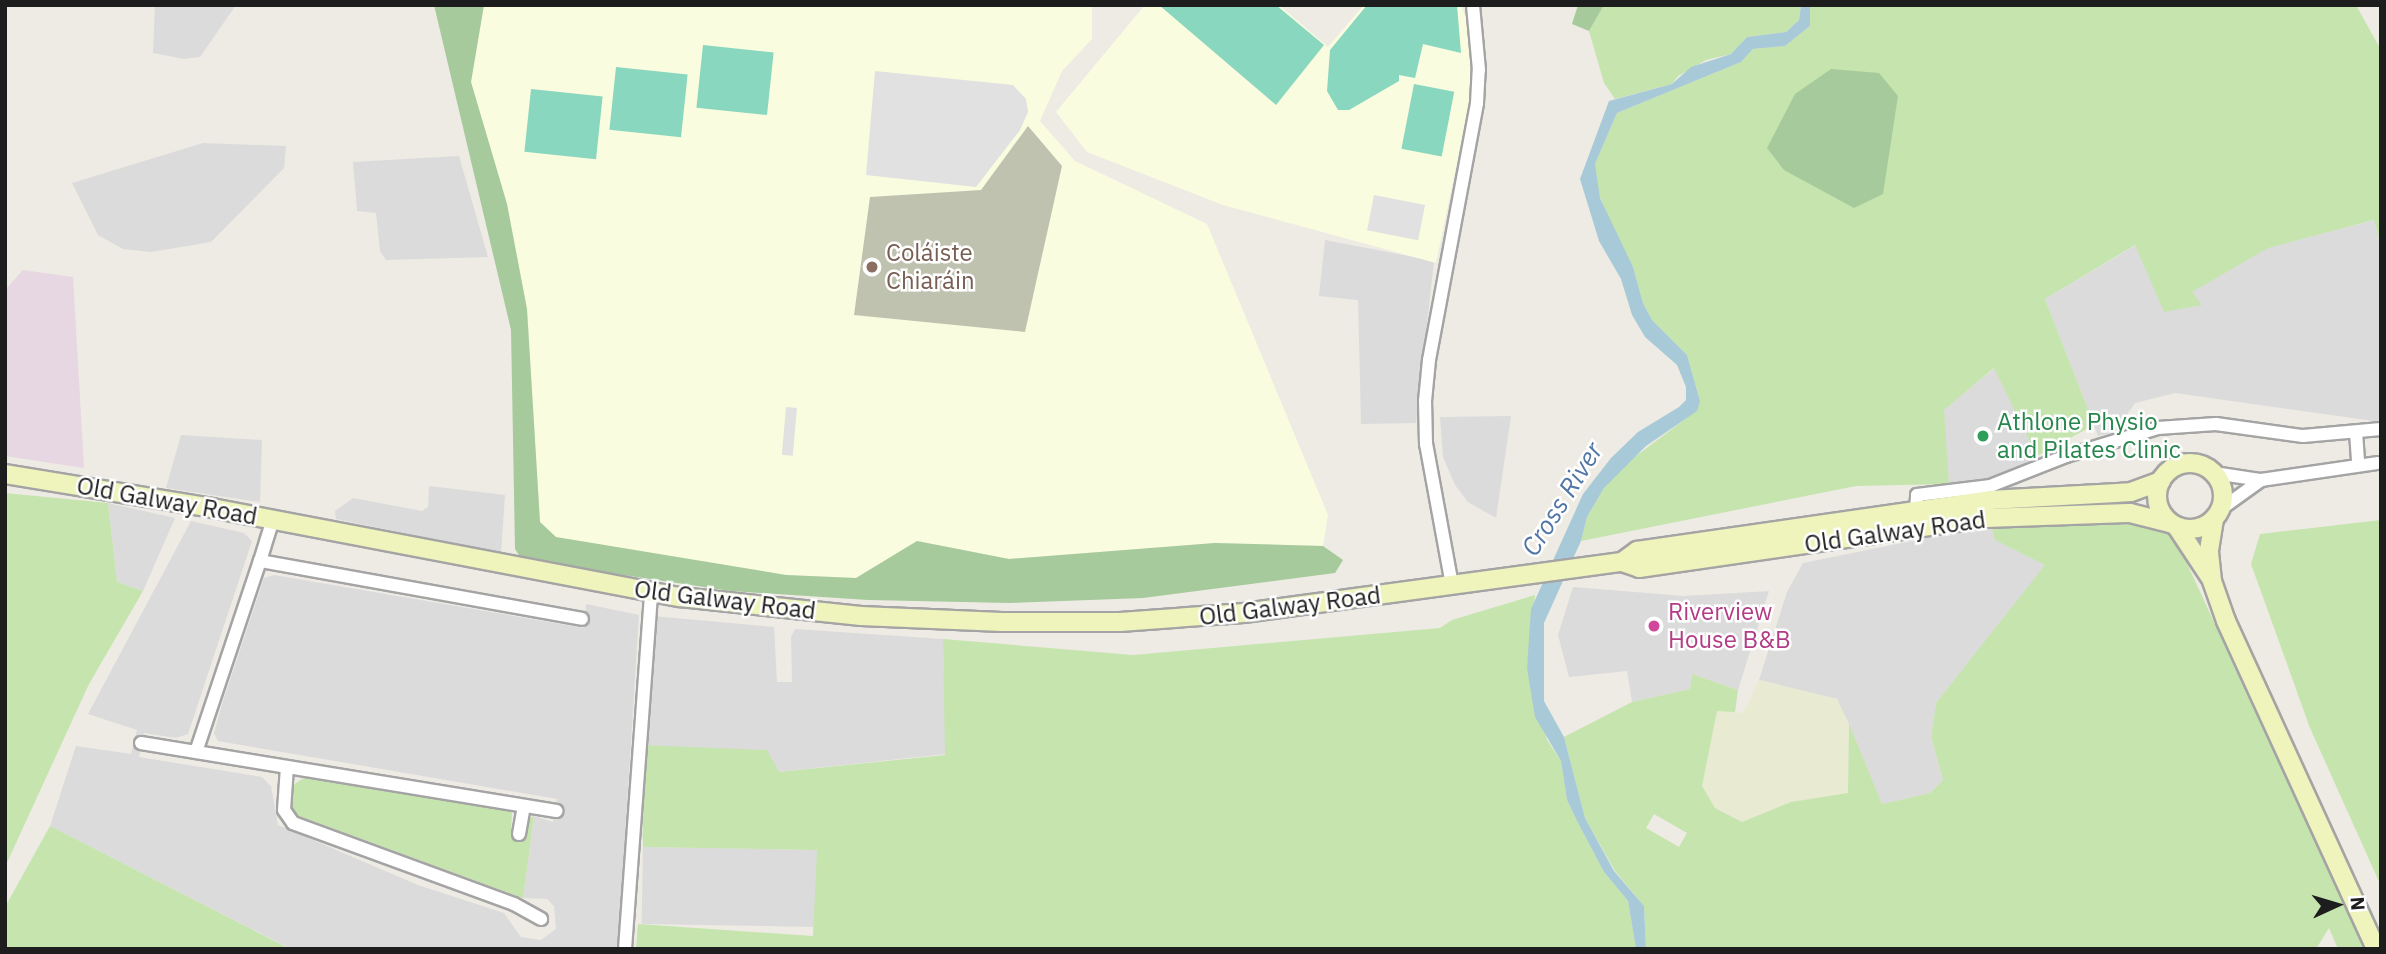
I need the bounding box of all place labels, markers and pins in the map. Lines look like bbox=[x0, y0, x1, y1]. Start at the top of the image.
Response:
place label: Coláiste Chiaráin bbox=[886, 239, 975, 295]
marker: Coláiste Chiaráin bbox=[864, 259, 880, 275]
place label: Athlone Physio and Pilates Clinic bbox=[1997, 408, 2181, 464]
marker: Athlone Physio and Pilates Clinic bbox=[1975, 428, 1991, 444]
place label: Riverview House B&B bbox=[1668, 598, 1791, 654]
marker: Riverview House B&B bbox=[1646, 618, 1662, 634]

